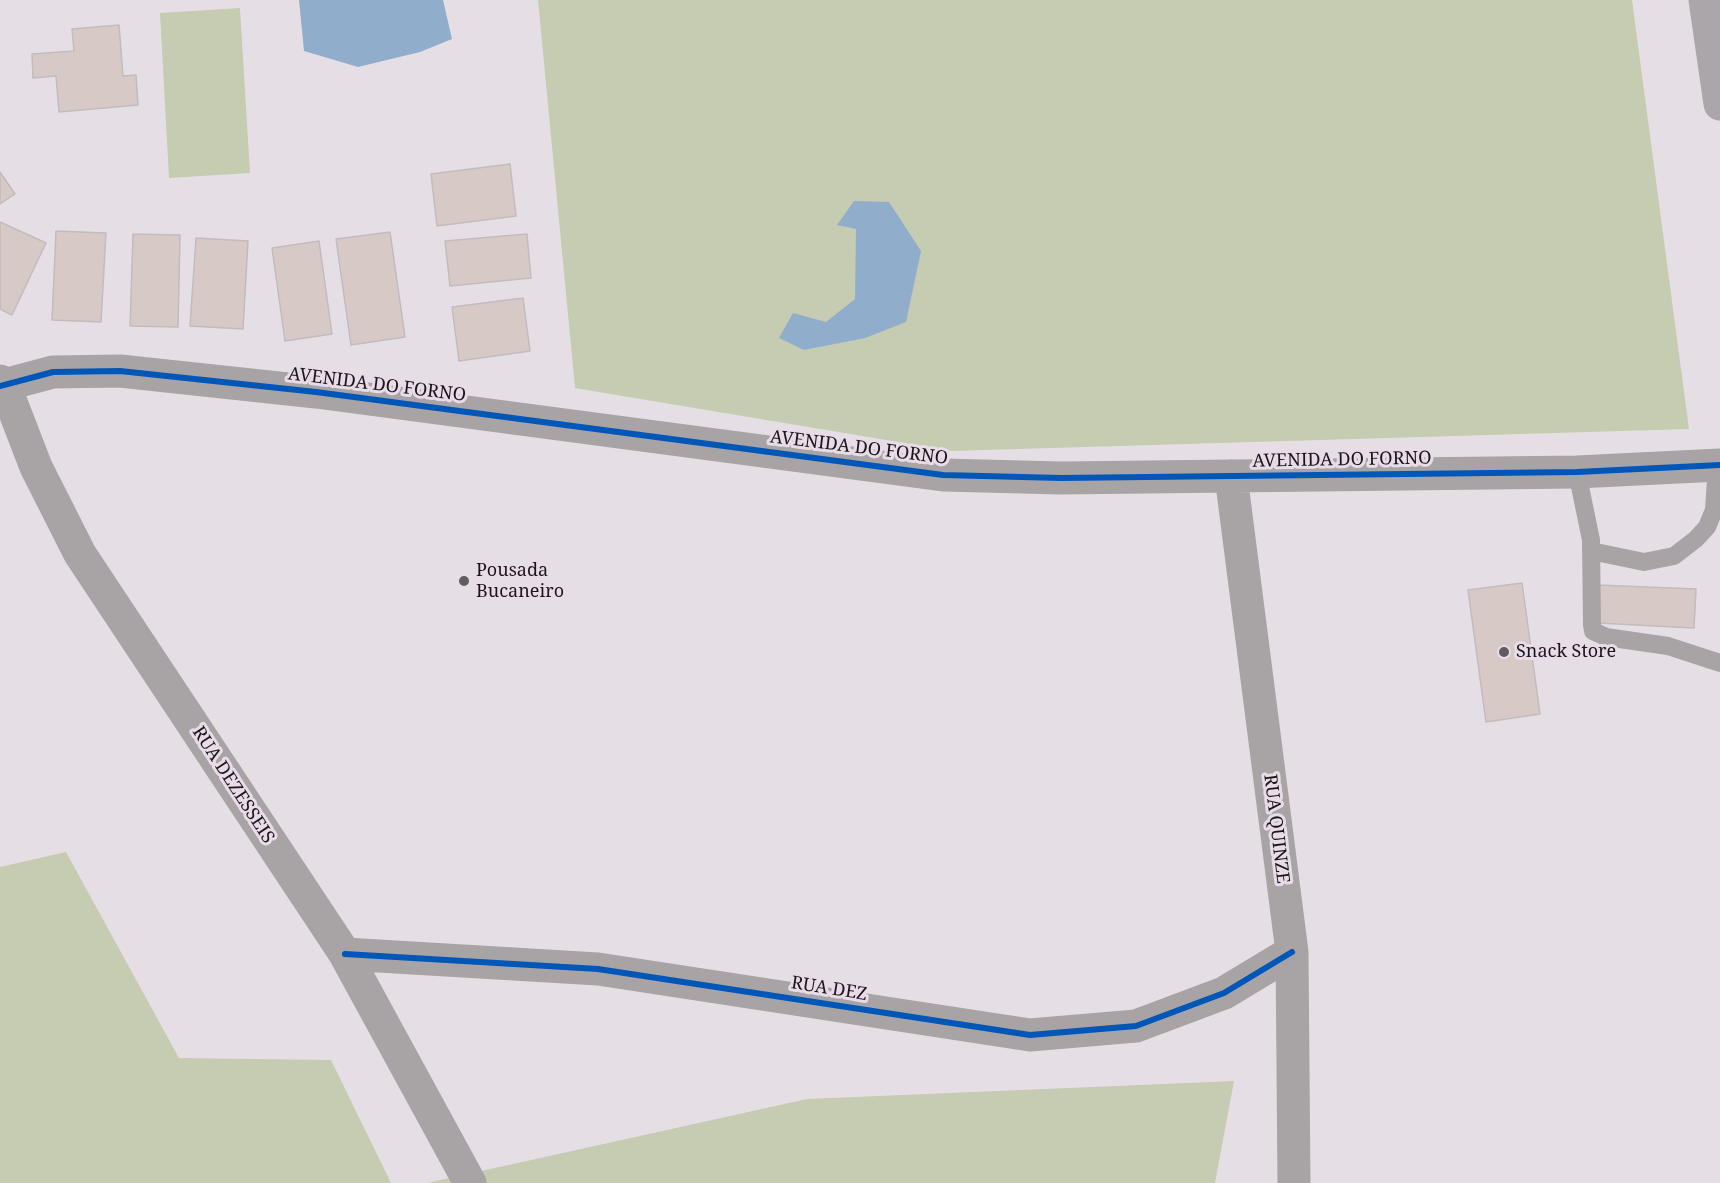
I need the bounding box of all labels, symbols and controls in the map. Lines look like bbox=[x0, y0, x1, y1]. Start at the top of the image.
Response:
street label: AVENIDA DO FORNO bbox=[287, 363, 467, 407]
street label: AVENIDA DO FORNO bbox=[769, 426, 949, 470]
street label: AVENIDA DO FORNO bbox=[1252, 448, 1432, 472]
place label: Pousada Bucaneiro bbox=[476, 560, 564, 602]
marker: Pousada Bucaneiro bbox=[457, 574, 471, 588]
place label: Snack Store bbox=[1516, 641, 1616, 663]
marker: Snack Store bbox=[1497, 645, 1511, 659]
street label: RUA DEZESSEIS bbox=[187, 723, 279, 847]
street label: RUA QUINZE bbox=[1259, 773, 1293, 885]
street label: RUA DEZ bbox=[790, 972, 868, 1006]

